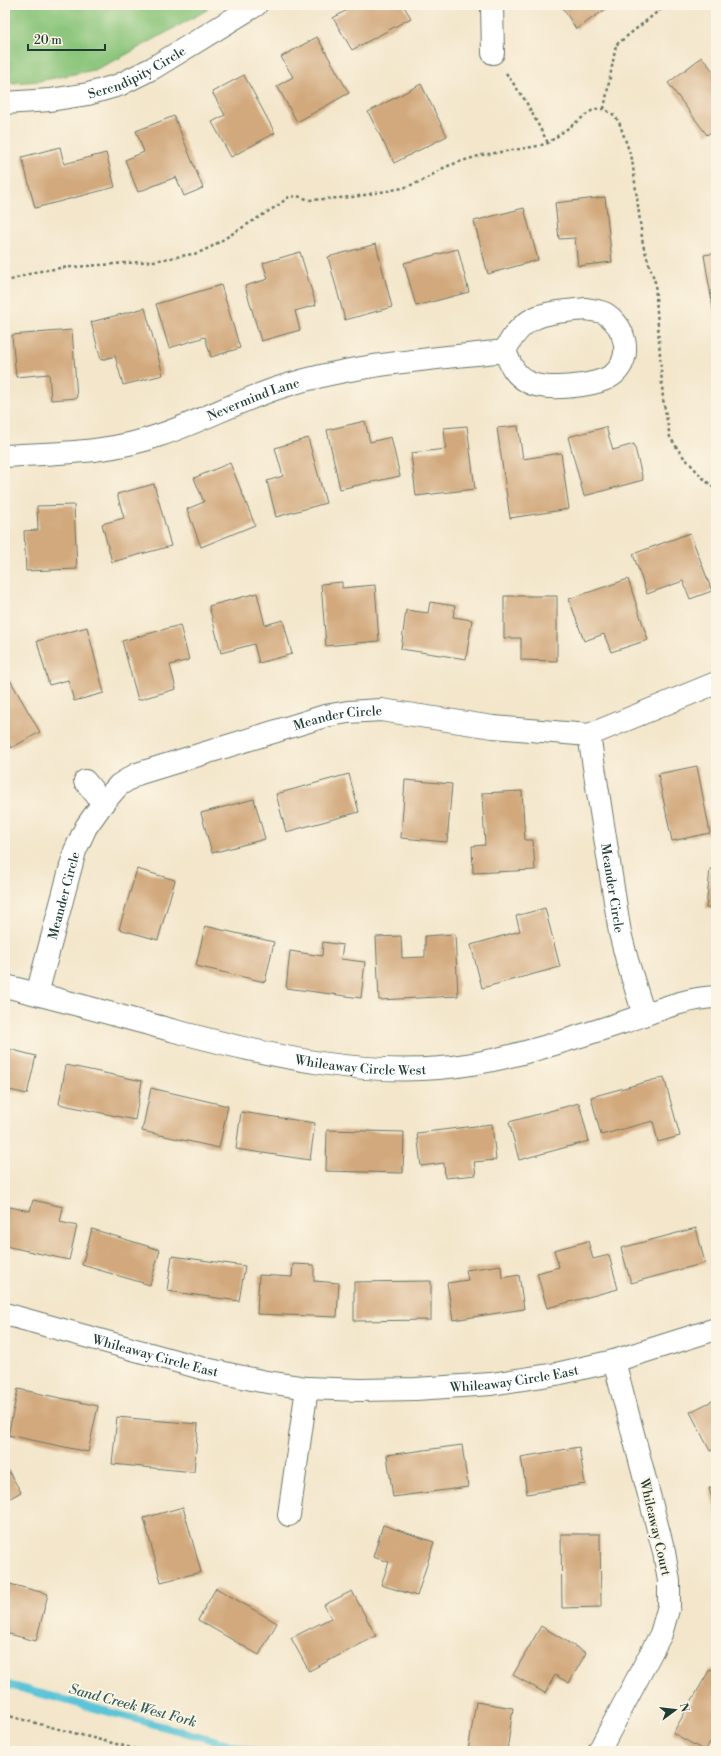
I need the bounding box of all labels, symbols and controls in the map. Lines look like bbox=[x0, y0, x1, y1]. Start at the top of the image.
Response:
scale bar bbox=[28, 26, 105, 52]
text: 20 m bbox=[34, 33, 62, 48]
street label: Serendipity Circle bbox=[86, 43, 189, 103]
street label: Nevermind Lane bbox=[205, 375, 302, 425]
street label: Meander Circle bbox=[292, 703, 383, 734]
street label: Meander Circle bbox=[597, 842, 627, 935]
street label: Meander Circle bbox=[45, 850, 84, 941]
street label: Whileaway Circle West bbox=[293, 1052, 427, 1079]
street label: Whileaway Circle East bbox=[90, 1331, 220, 1381]
street label: Whileaway Circle East bbox=[448, 1362, 580, 1396]
street label: Whileaway Court bbox=[636, 1476, 674, 1578]
water label: Sand Creek West Fork bbox=[67, 1680, 199, 1732]
north arrow bbox=[655, 1690, 695, 1730]
text: N bbox=[676, 1702, 692, 1714]

